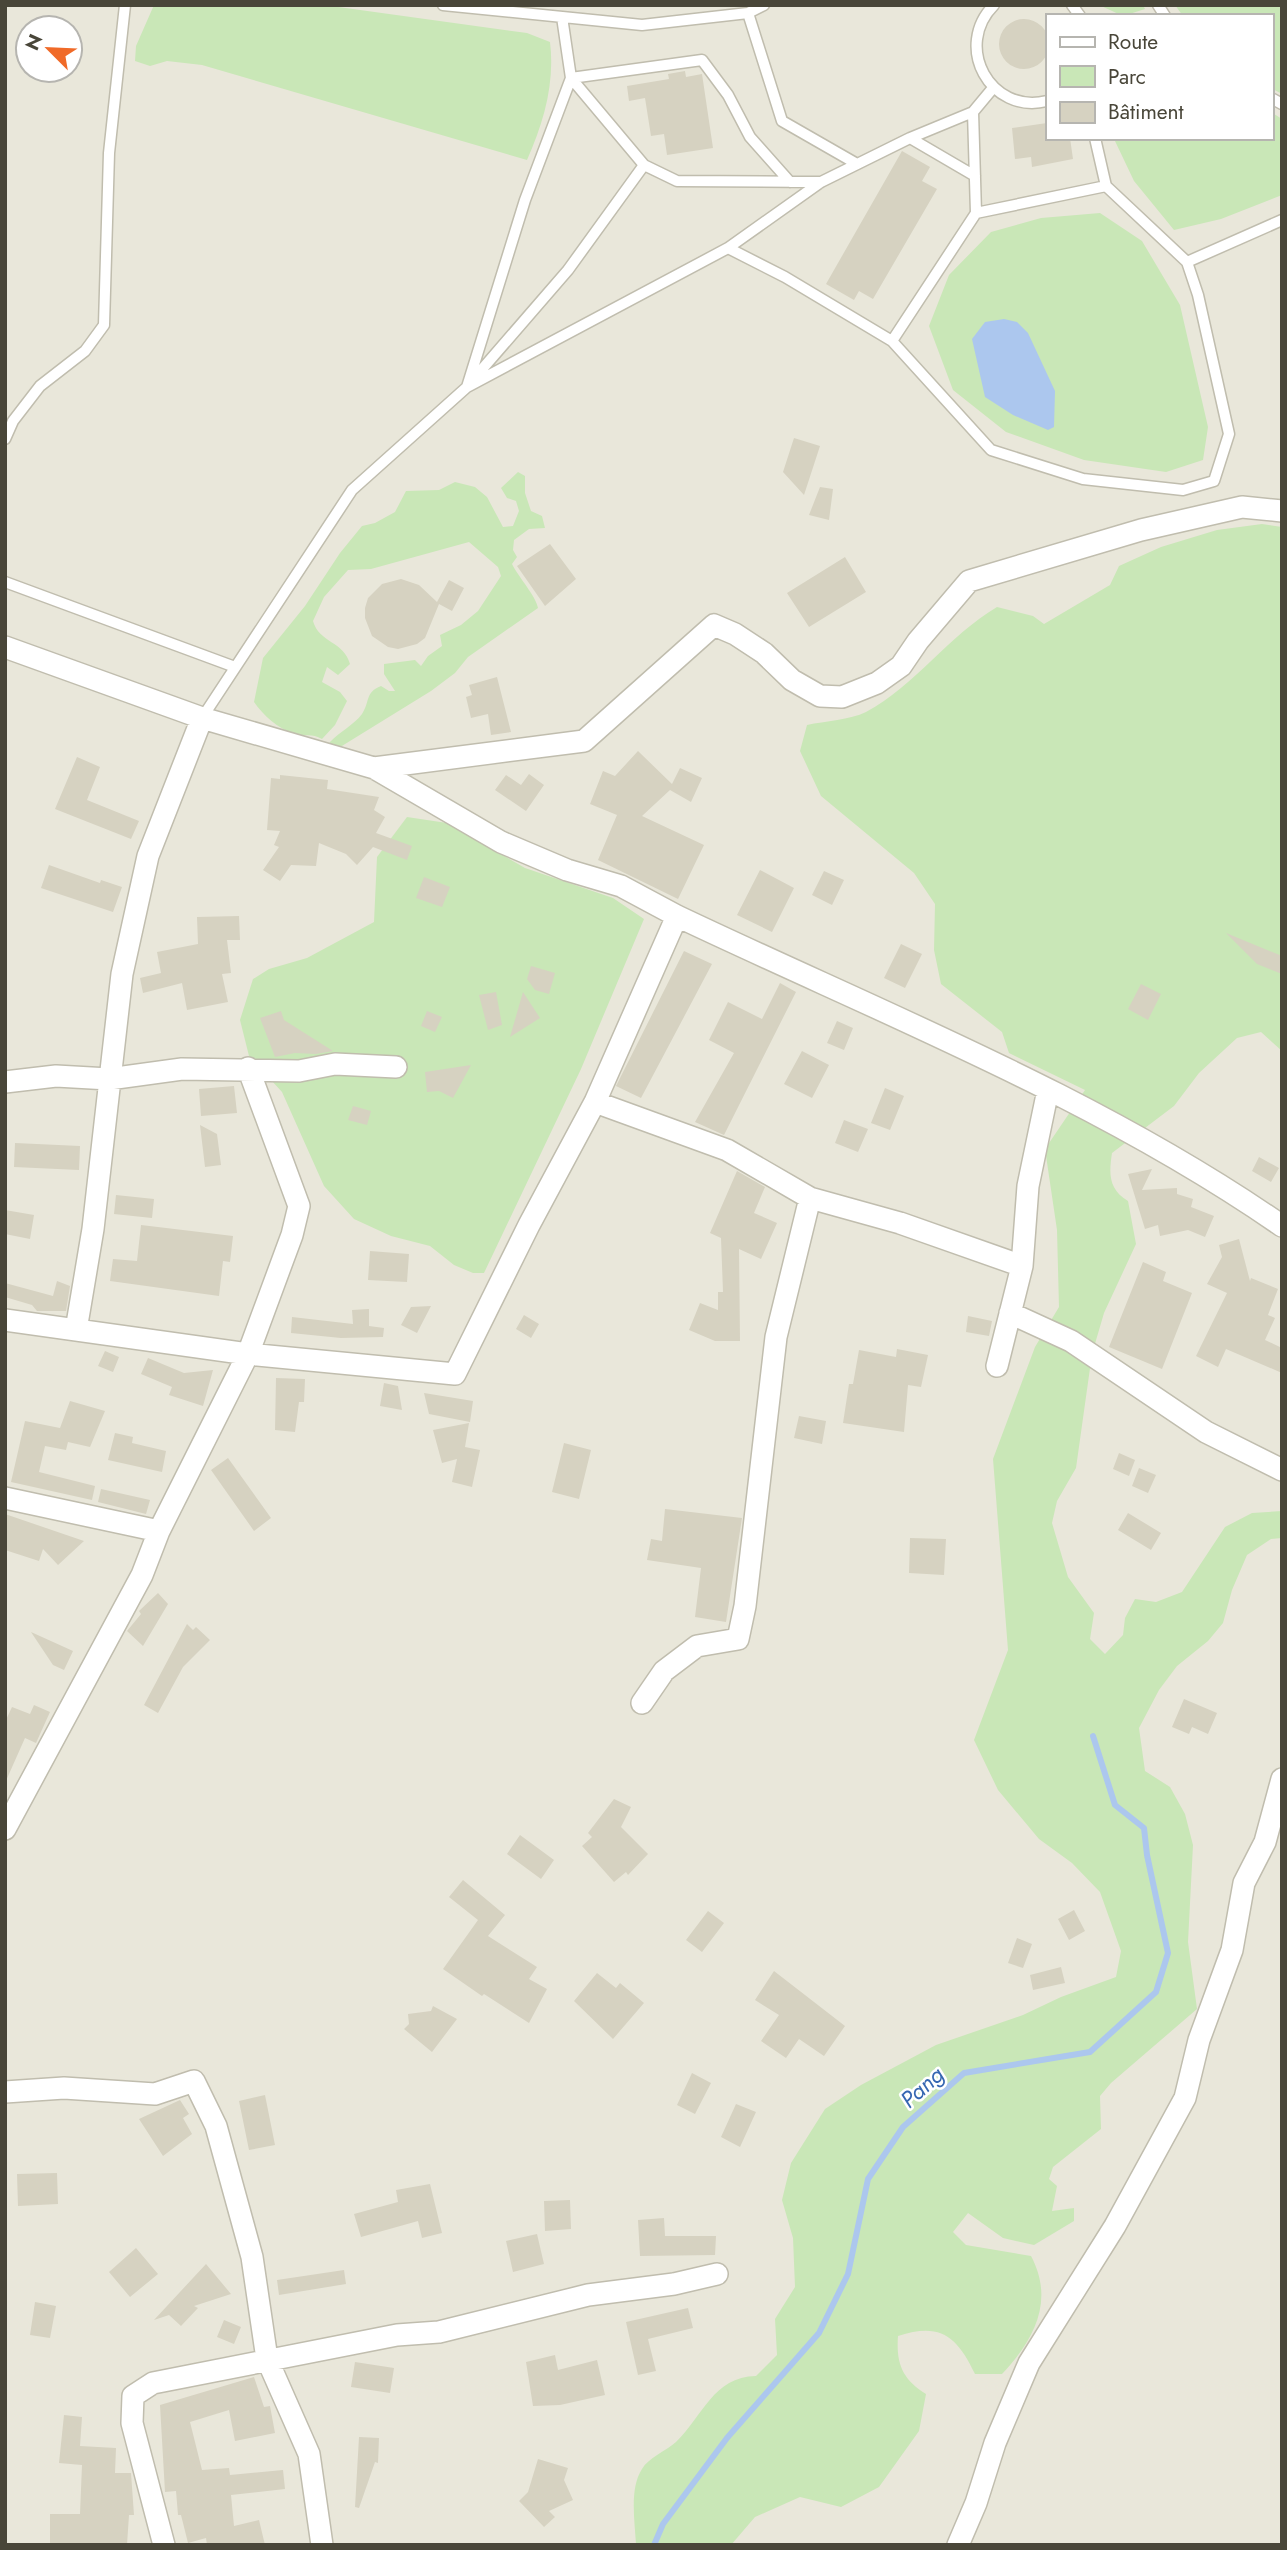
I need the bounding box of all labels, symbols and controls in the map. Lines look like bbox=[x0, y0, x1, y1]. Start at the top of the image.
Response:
north arrow bbox=[14, 14, 84, 84]
legend bbox=[1046, 14, 1273, 140]
text: Route bbox=[1108, 27, 1158, 57]
text: N bbox=[19, 30, 49, 55]
text: Parc bbox=[1108, 62, 1146, 92]
text: Bâtiment bbox=[1108, 97, 1184, 127]
water label: Pang bbox=[893, 2058, 952, 2116]

